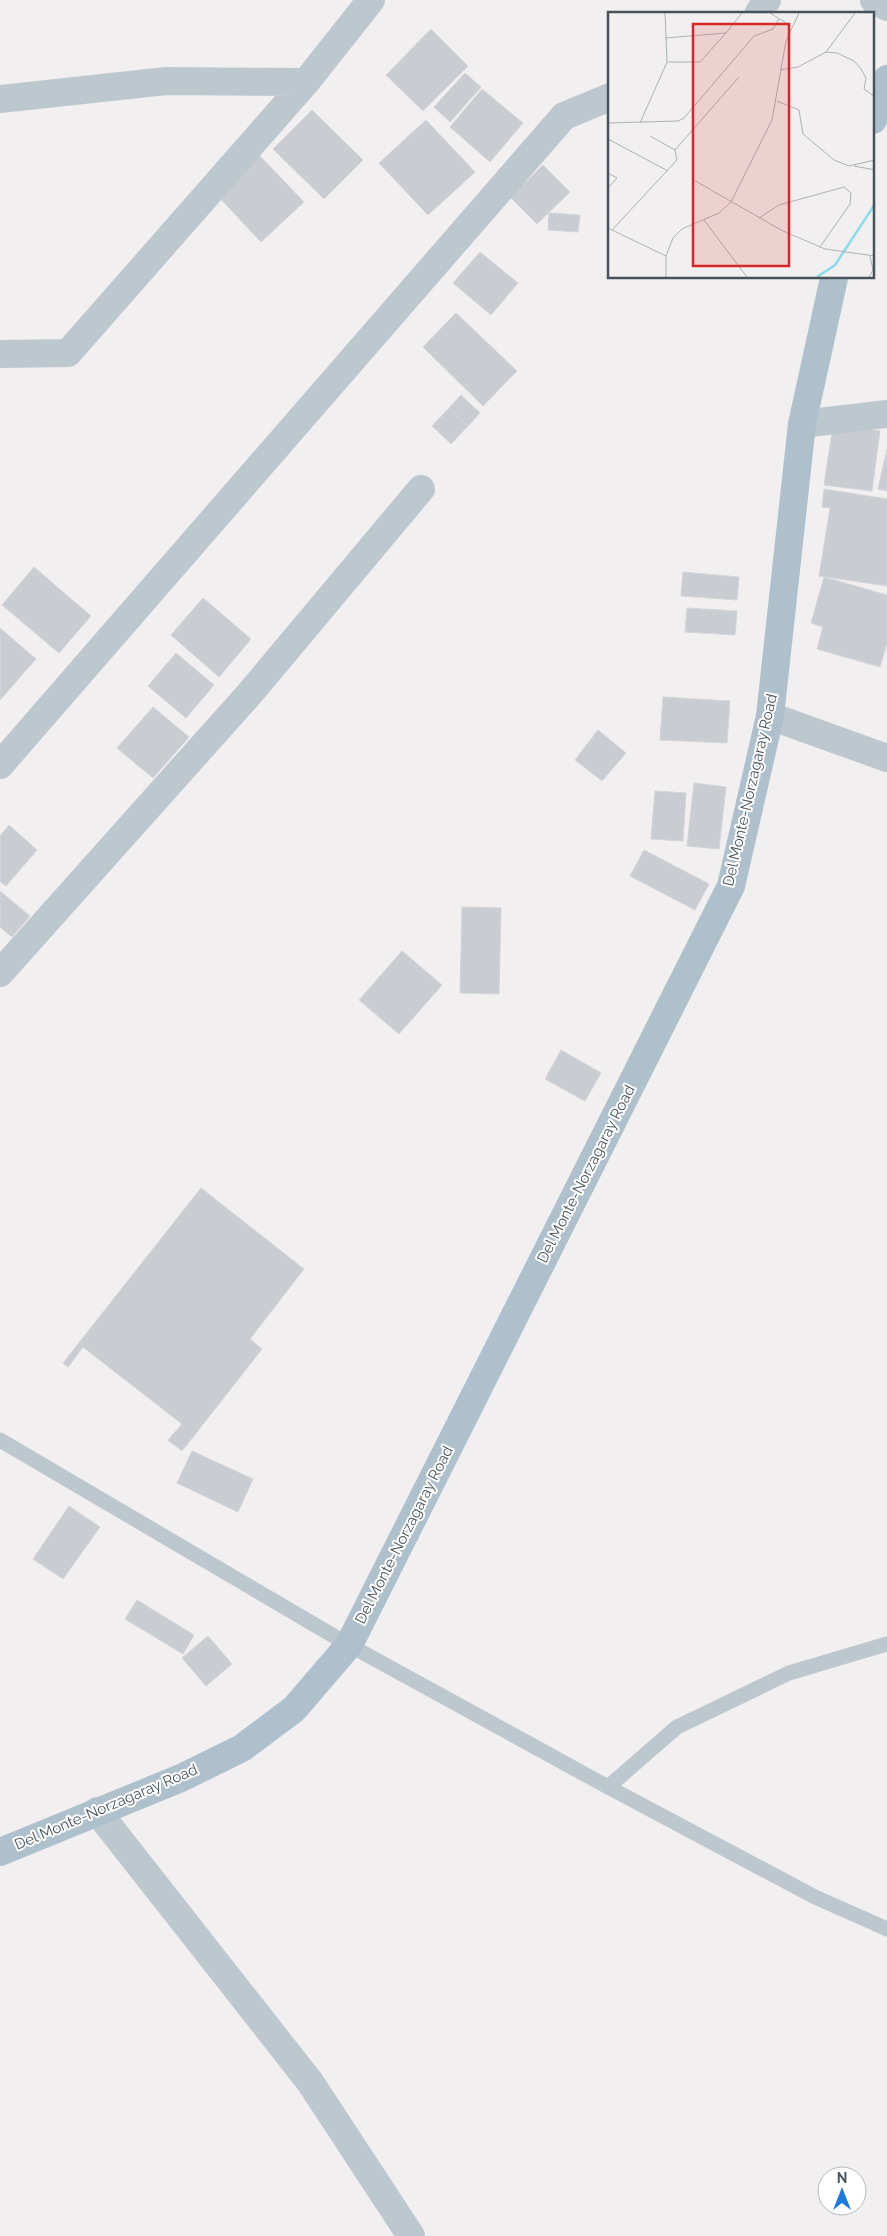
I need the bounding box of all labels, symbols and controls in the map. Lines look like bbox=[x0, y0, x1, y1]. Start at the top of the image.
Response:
inset map bbox=[608, 12, 874, 279]
street label: Del Monte-Norzagaray Road bbox=[719, 692, 781, 888]
street label: Del Monte-Norzagaray Road bbox=[533, 1082, 639, 1266]
street label: Del Monte-Norzagaray Road bbox=[351, 1443, 457, 1627]
street label: Del Monte-Norzagaray Road bbox=[12, 1760, 200, 1854]
north arrow bbox=[817, 2166, 867, 2216]
text: N bbox=[837, 2170, 847, 2186]

